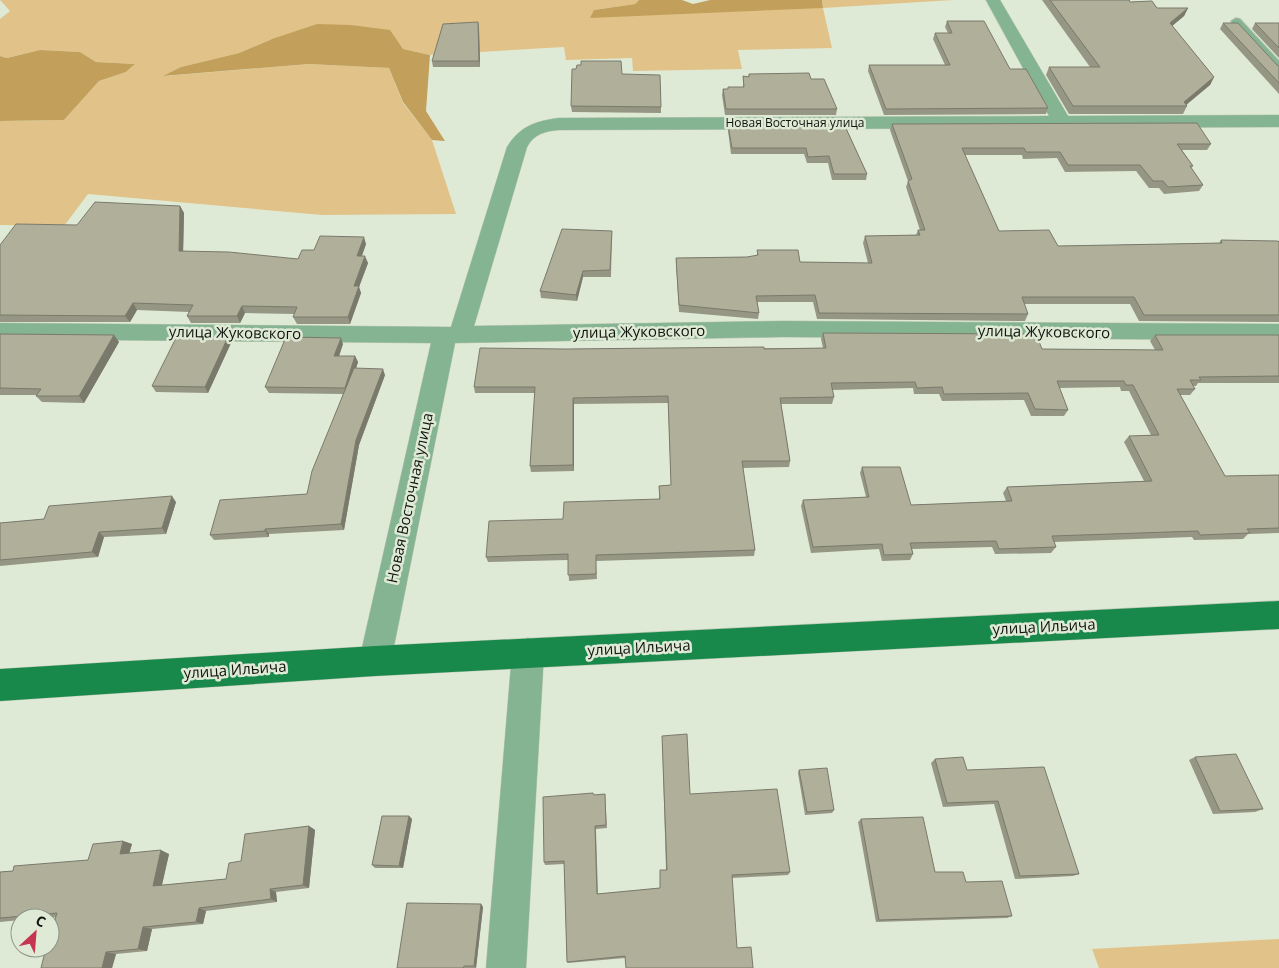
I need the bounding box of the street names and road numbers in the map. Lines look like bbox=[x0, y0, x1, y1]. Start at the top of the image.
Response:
street label: Новая Восточная улица bbox=[726, 114, 864, 131]
street label: улица Жуковского bbox=[573, 320, 705, 342]
street label: улица Жуковского bbox=[978, 320, 1110, 342]
street label: улица Жуковского bbox=[169, 321, 301, 343]
street label: Новая Восточная улица bbox=[381, 411, 437, 585]
street label: улица Ильича bbox=[992, 613, 1096, 639]
street label: улица Ильича bbox=[587, 634, 691, 660]
street label: улица Ильича bbox=[183, 655, 287, 683]

